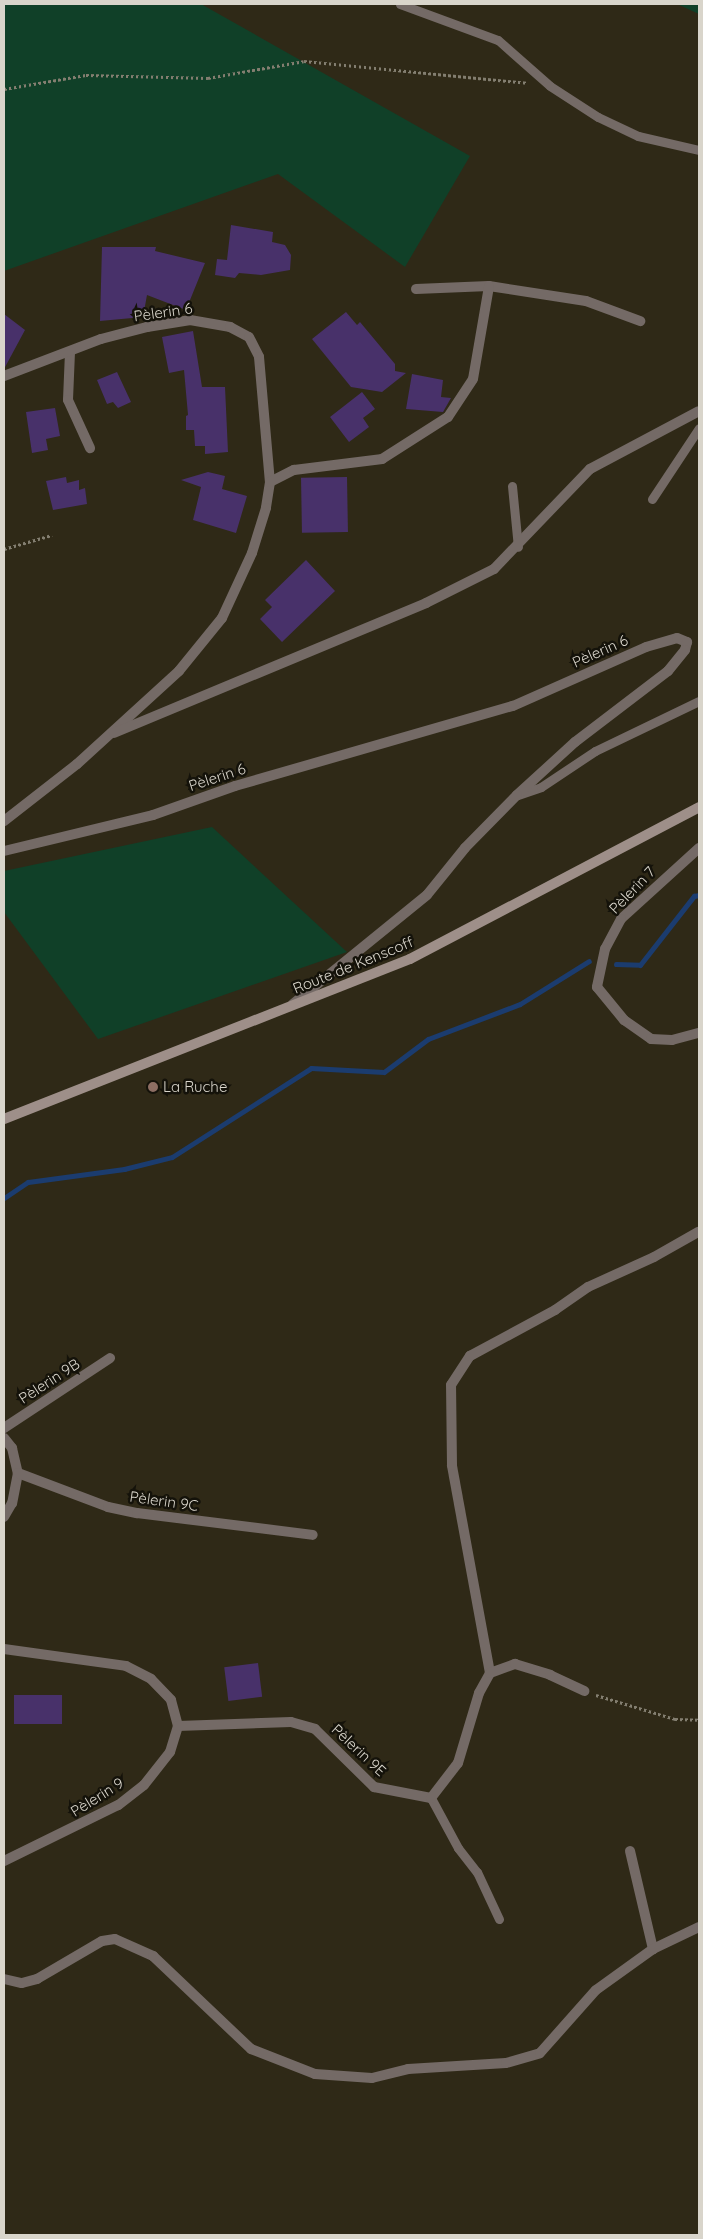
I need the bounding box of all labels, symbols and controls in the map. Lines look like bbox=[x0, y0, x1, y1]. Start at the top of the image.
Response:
street label: Pèlerin 6 bbox=[133, 299, 193, 325]
street label: Pèlerin 6 bbox=[569, 631, 631, 671]
street label: Pèlerin 6 bbox=[186, 759, 248, 795]
street label: Pèlerin 7 bbox=[605, 863, 659, 917]
street label: Route de Kenscoff bbox=[290, 933, 416, 997]
place label: La Ruche bbox=[163, 1078, 227, 1096]
marker: La Ruche bbox=[147, 1081, 159, 1093]
street label: Pèlerin 9B bbox=[15, 1355, 83, 1407]
street label: Pèlerin 9C bbox=[129, 1487, 199, 1515]
street label: Pèlerin 9E bbox=[328, 1720, 390, 1780]
street label: Pèlerin 9 bbox=[67, 1774, 127, 1820]

